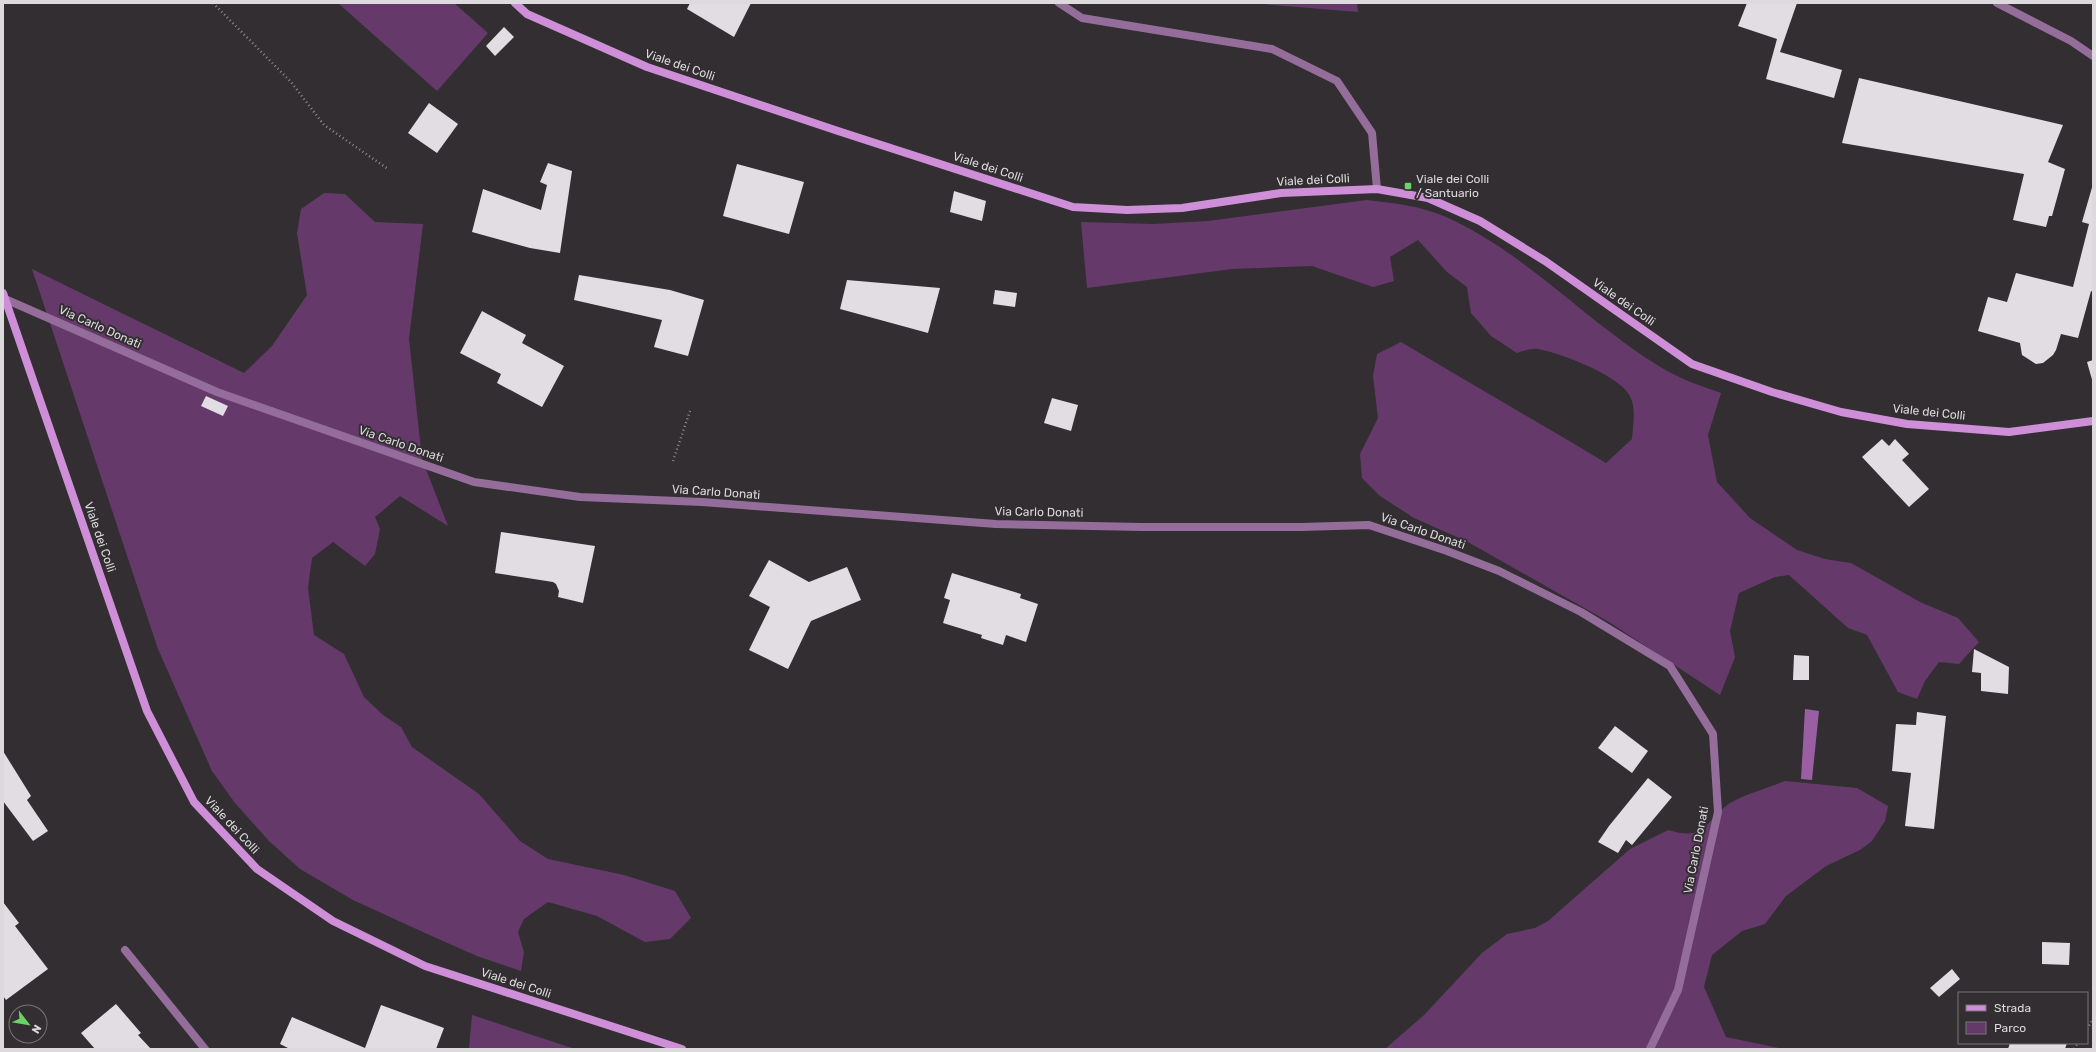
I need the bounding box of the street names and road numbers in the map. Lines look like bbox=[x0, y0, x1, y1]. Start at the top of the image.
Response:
street label: Viale dei Colli bbox=[643, 46, 717, 84]
street label: Viale dei Colli bbox=[951, 149, 1025, 185]
street label: Viale dei Colli bbox=[1276, 171, 1350, 189]
street label: Viale dei Colli bbox=[1590, 275, 1658, 329]
street label: Via Carlo Donati bbox=[57, 303, 143, 351]
street label: Viale dei Colli bbox=[1892, 401, 1966, 423]
street label: Via Carlo Donati bbox=[357, 423, 445, 465]
street label: Via Carlo Donati bbox=[671, 482, 761, 502]
street label: Viale dei Colli bbox=[81, 500, 119, 574]
street label: Via Carlo Donati bbox=[994, 504, 1084, 520]
street label: Via Carlo Donati bbox=[1379, 510, 1467, 552]
street label: Viale dei Colli bbox=[202, 793, 262, 857]
street label: Via Carlo Donati bbox=[1681, 805, 1711, 895]
street label: Viale dei Colli bbox=[479, 965, 553, 1001]

